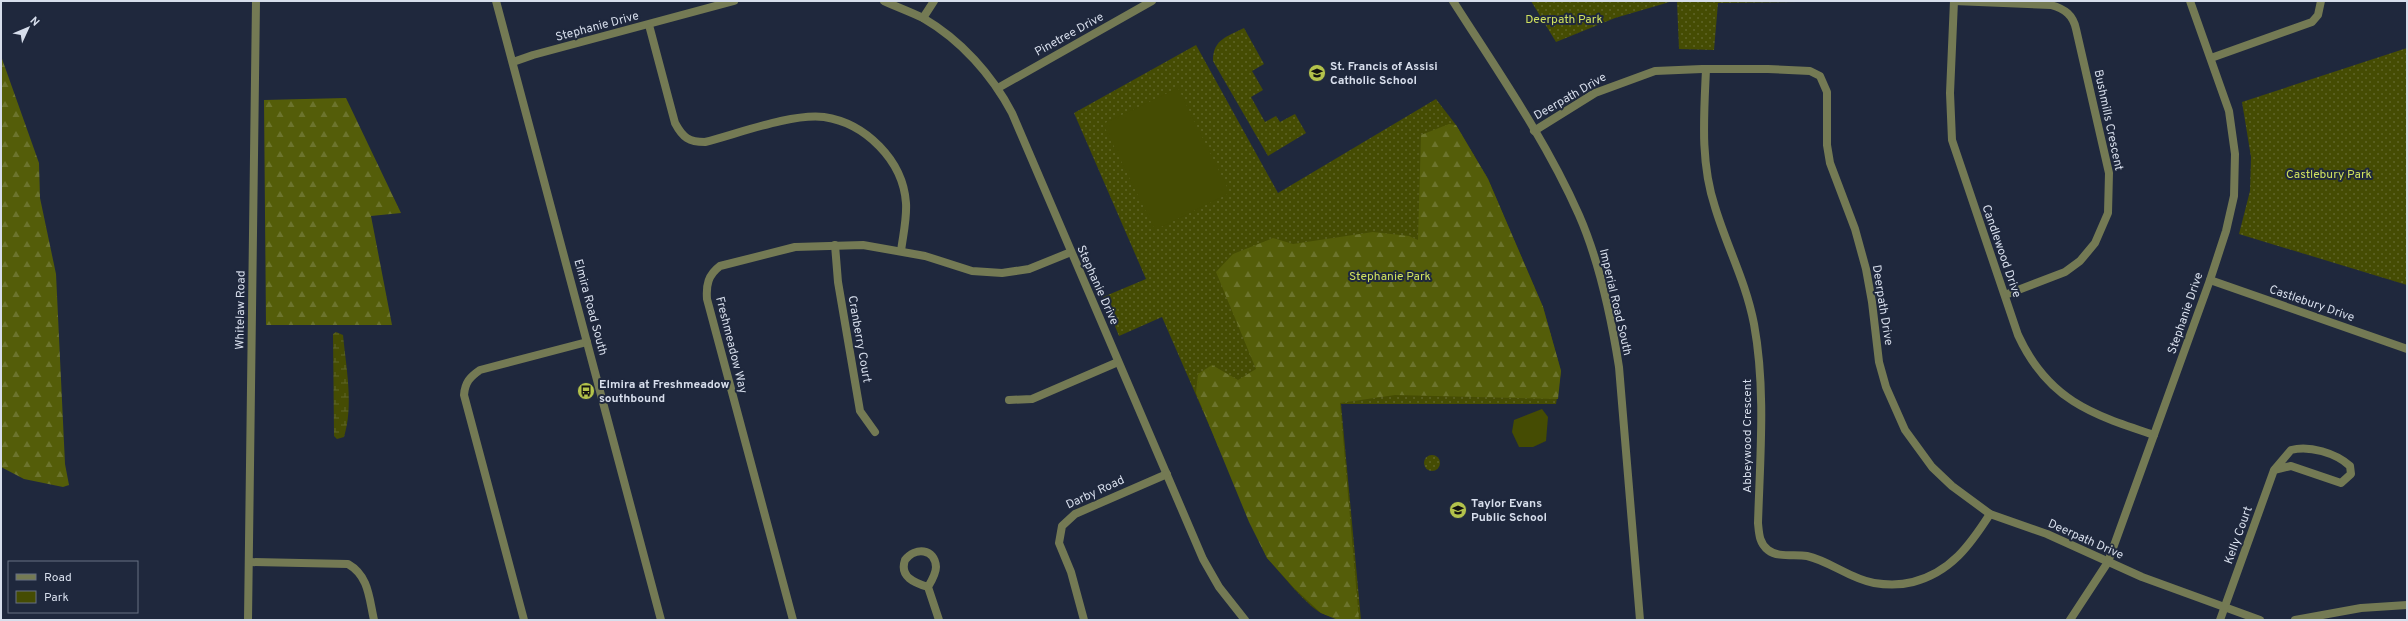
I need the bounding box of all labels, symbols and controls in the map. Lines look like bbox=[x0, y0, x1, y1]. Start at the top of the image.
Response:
north arrow bbox=[8, 8, 48, 48]
street label: Stephanie Drive bbox=[554, 8, 641, 46]
street label: Pinetree Drive bbox=[1032, 9, 1107, 60]
park label: Deerpath Park bbox=[1525, 12, 1603, 28]
text: N bbox=[27, 14, 42, 29]
place label: St. Francis of Assisi Catholic School bbox=[1330, 59, 1438, 89]
school or university icon: St. Francis of Assisi Catholic School bbox=[1307, 63, 1327, 83]
street label: Bushmills Crescent bbox=[2090, 68, 2127, 172]
street label: Deerpath Drive bbox=[1531, 70, 1610, 124]
park label: Castlebury Park bbox=[2286, 167, 2372, 183]
street label: Candlewood Drive bbox=[1978, 203, 2025, 300]
street label: Stephanie Drive bbox=[1072, 243, 1122, 328]
street label: Imperial Road South bbox=[1595, 247, 1635, 357]
street label: Elmira Road South bbox=[569, 257, 611, 357]
street label: Deerpath Drive bbox=[1868, 264, 1896, 347]
park label: Stephanie Park bbox=[1349, 269, 1431, 285]
street label: Whitelaw Road bbox=[232, 270, 250, 350]
street label: Stephanie Drive bbox=[2164, 270, 2207, 356]
street label: Castlebury Drive bbox=[2267, 282, 2357, 326]
street label: Cranberry Court bbox=[843, 294, 875, 384]
street label: Freshmeadow Way bbox=[711, 295, 751, 395]
place label: Elmira at Freshmeadow southbound bbox=[599, 377, 730, 407]
street label: Abbeywood Crescent bbox=[1740, 379, 1756, 493]
bus stop icon: Elmira at Freshmeadow southbound bbox=[576, 381, 596, 401]
street label: Darby Road bbox=[1064, 472, 1127, 513]
place label: Taylor Evans Public School bbox=[1471, 496, 1547, 526]
school or university icon: Taylor Evans Public School bbox=[1448, 500, 1468, 520]
street label: Kelly Court bbox=[2221, 504, 2257, 566]
street label: Deerpath Drive bbox=[2045, 516, 2126, 564]
legend bbox=[8, 561, 138, 613]
text: Road bbox=[44, 570, 72, 586]
text: Park bbox=[44, 590, 69, 606]

